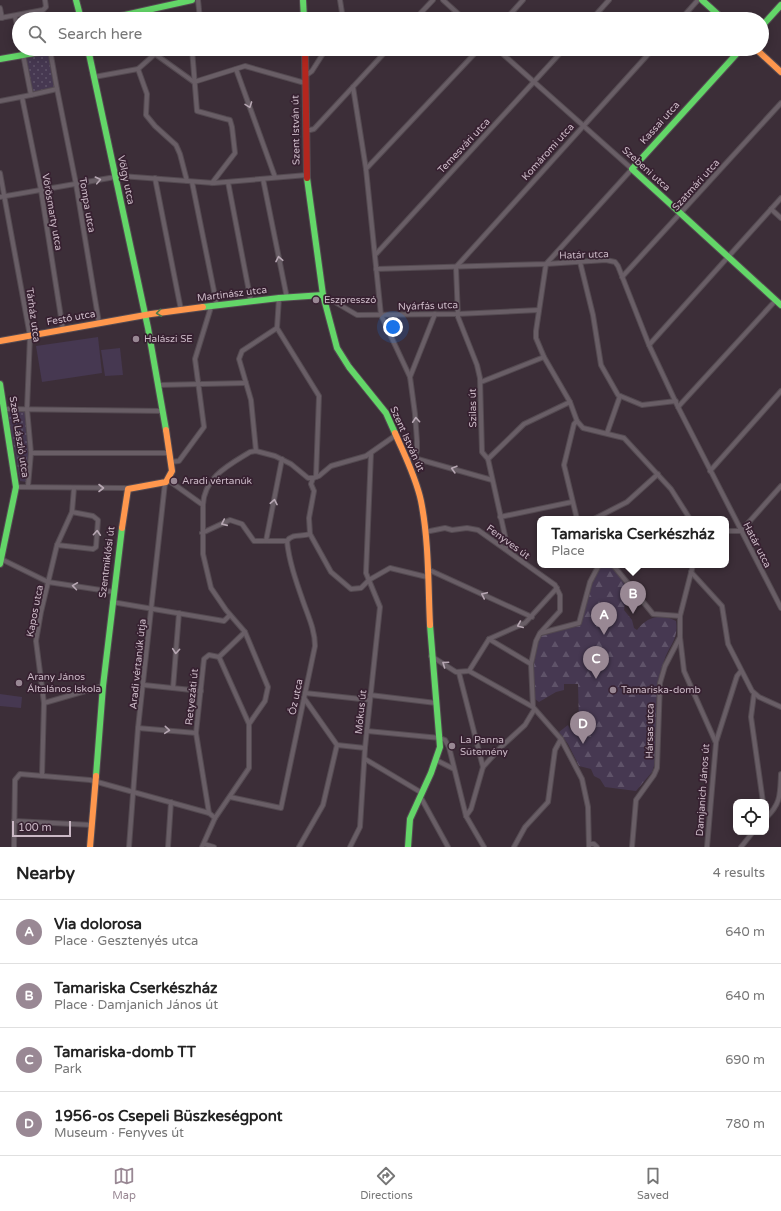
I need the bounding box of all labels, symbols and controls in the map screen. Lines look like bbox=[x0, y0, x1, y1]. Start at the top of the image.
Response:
search box bbox=[12, 12, 769, 56]
icon: search bbox=[26, 23, 48, 45]
text: Search here bbox=[58, 25, 142, 43]
street label: Szent István út bbox=[289, 95, 303, 165]
street label: Kassai utca bbox=[638, 99, 682, 147]
one-way arrow bbox=[245, 102, 253, 109]
street label: Temesvári utca bbox=[435, 116, 493, 176]
street label: Komáromi utca bbox=[519, 121, 577, 183]
street label: Szebeni utca bbox=[619, 144, 673, 194]
street label: Völgy utca bbox=[115, 154, 137, 206]
street label: Szatmári utca bbox=[670, 157, 722, 213]
street label: Vörösmarty utca bbox=[39, 172, 65, 252]
street label: Tompa utca bbox=[76, 176, 98, 234]
one-way arrow bbox=[94, 176, 101, 184]
street label: Határ utca bbox=[559, 248, 609, 262]
one-way arrow bbox=[276, 256, 284, 263]
street label: Martinász utca bbox=[196, 284, 268, 304]
street label: Tárház utca bbox=[23, 287, 43, 343]
place label: Eszpresszó bbox=[324, 294, 376, 306]
marker: Eszpresszó bbox=[311, 295, 321, 305]
street label: Nyárfás utca bbox=[398, 299, 458, 313]
street label: Festő utca bbox=[46, 308, 96, 328]
one-way arrow bbox=[156, 308, 162, 317]
your location bbox=[383, 317, 403, 337]
place label: Halászi SE bbox=[144, 333, 193, 345]
marker: Halászi SE bbox=[131, 334, 141, 344]
street label: Szilas út bbox=[467, 388, 479, 428]
street label: Szent László utca bbox=[7, 395, 31, 479]
street label: Szent István út bbox=[387, 405, 427, 474]
one-way arrow bbox=[411, 417, 420, 423]
one-way arrow bbox=[451, 465, 458, 474]
place label: Aradi vértanúk bbox=[182, 475, 253, 487]
marker: Aradi vértanúk bbox=[169, 476, 179, 486]
one-way arrow bbox=[98, 484, 104, 492]
one-way arrow bbox=[269, 499, 277, 506]
popup bbox=[537, 516, 729, 568]
one-way arrow bbox=[221, 518, 228, 526]
street label: Határ utca bbox=[740, 520, 774, 570]
street label: Fenyves út bbox=[484, 522, 532, 562]
street label: Szentmiklósi út bbox=[97, 525, 117, 599]
text: Tamariska Cserkészház bbox=[551, 525, 715, 543]
one-way arrow bbox=[92, 530, 101, 536]
text: Place bbox=[551, 543, 585, 559]
pin: B bbox=[620, 581, 646, 614]
one-way arrow bbox=[72, 582, 78, 591]
street label: Kapos utca bbox=[24, 584, 46, 638]
one-way arrow bbox=[481, 592, 488, 600]
pin: A bbox=[591, 602, 617, 635]
street label: Aradi vértanúk útja bbox=[127, 618, 149, 710]
one-way arrow bbox=[517, 620, 525, 628]
pin: C bbox=[583, 646, 609, 679]
one-way arrow bbox=[171, 648, 180, 654]
one-way arrow bbox=[443, 662, 450, 669]
street label: Retyezáti út bbox=[183, 668, 201, 726]
place label: Arany János Általános Iskola bbox=[27, 671, 101, 695]
marker: Arany János Általános Iskola bbox=[14, 678, 24, 688]
street label: Őz utca bbox=[286, 678, 306, 716]
place label: Tamariska-domb bbox=[621, 684, 701, 696]
marker: Tamariska-domb bbox=[608, 685, 618, 695]
street label: Mókus út bbox=[353, 689, 369, 735]
street label: Hársas utca bbox=[644, 703, 656, 759]
pin: D bbox=[570, 711, 596, 744]
one-way arrow bbox=[164, 726, 170, 735]
place label: La Panna Sütemény bbox=[460, 734, 508, 758]
marker: La Panna Sütemény bbox=[447, 741, 457, 751]
street label: Damjanich János út bbox=[694, 743, 712, 837]
map controls bbox=[733, 799, 769, 835]
button: locate bbox=[733, 799, 769, 835]
scale bar bbox=[12, 819, 71, 838]
text: 100 m bbox=[18, 821, 52, 834]
text: Nearby bbox=[16, 863, 75, 884]
text: 4 results bbox=[713, 865, 765, 881]
text: Via dolorosa bbox=[54, 915, 142, 933]
text: A bbox=[24, 924, 34, 940]
text: 640 m bbox=[725, 924, 765, 940]
text: Place · Gesztenyés utca bbox=[54, 933, 198, 949]
text: Tamariska Cserkészház bbox=[54, 979, 218, 997]
text: B bbox=[24, 988, 34, 1004]
text: 640 m bbox=[725, 988, 765, 1004]
text: Place · Damjanich János út bbox=[54, 997, 218, 1013]
text: Tamariska-domb TT bbox=[54, 1043, 196, 1061]
text: C bbox=[24, 1052, 34, 1068]
text: 690 m bbox=[725, 1052, 765, 1068]
text: Park bbox=[54, 1061, 82, 1077]
text: 1956-os Csepeli Büszkeségpont bbox=[54, 1107, 282, 1125]
text: D bbox=[24, 1116, 34, 1132]
text: 780 m bbox=[725, 1116, 765, 1132]
text: Museum · Fenyves út bbox=[54, 1125, 184, 1141]
tab: Map bbox=[112, 1165, 136, 1202]
tab: Directions bbox=[360, 1165, 413, 1202]
tab: Saved bbox=[637, 1165, 669, 1202]

